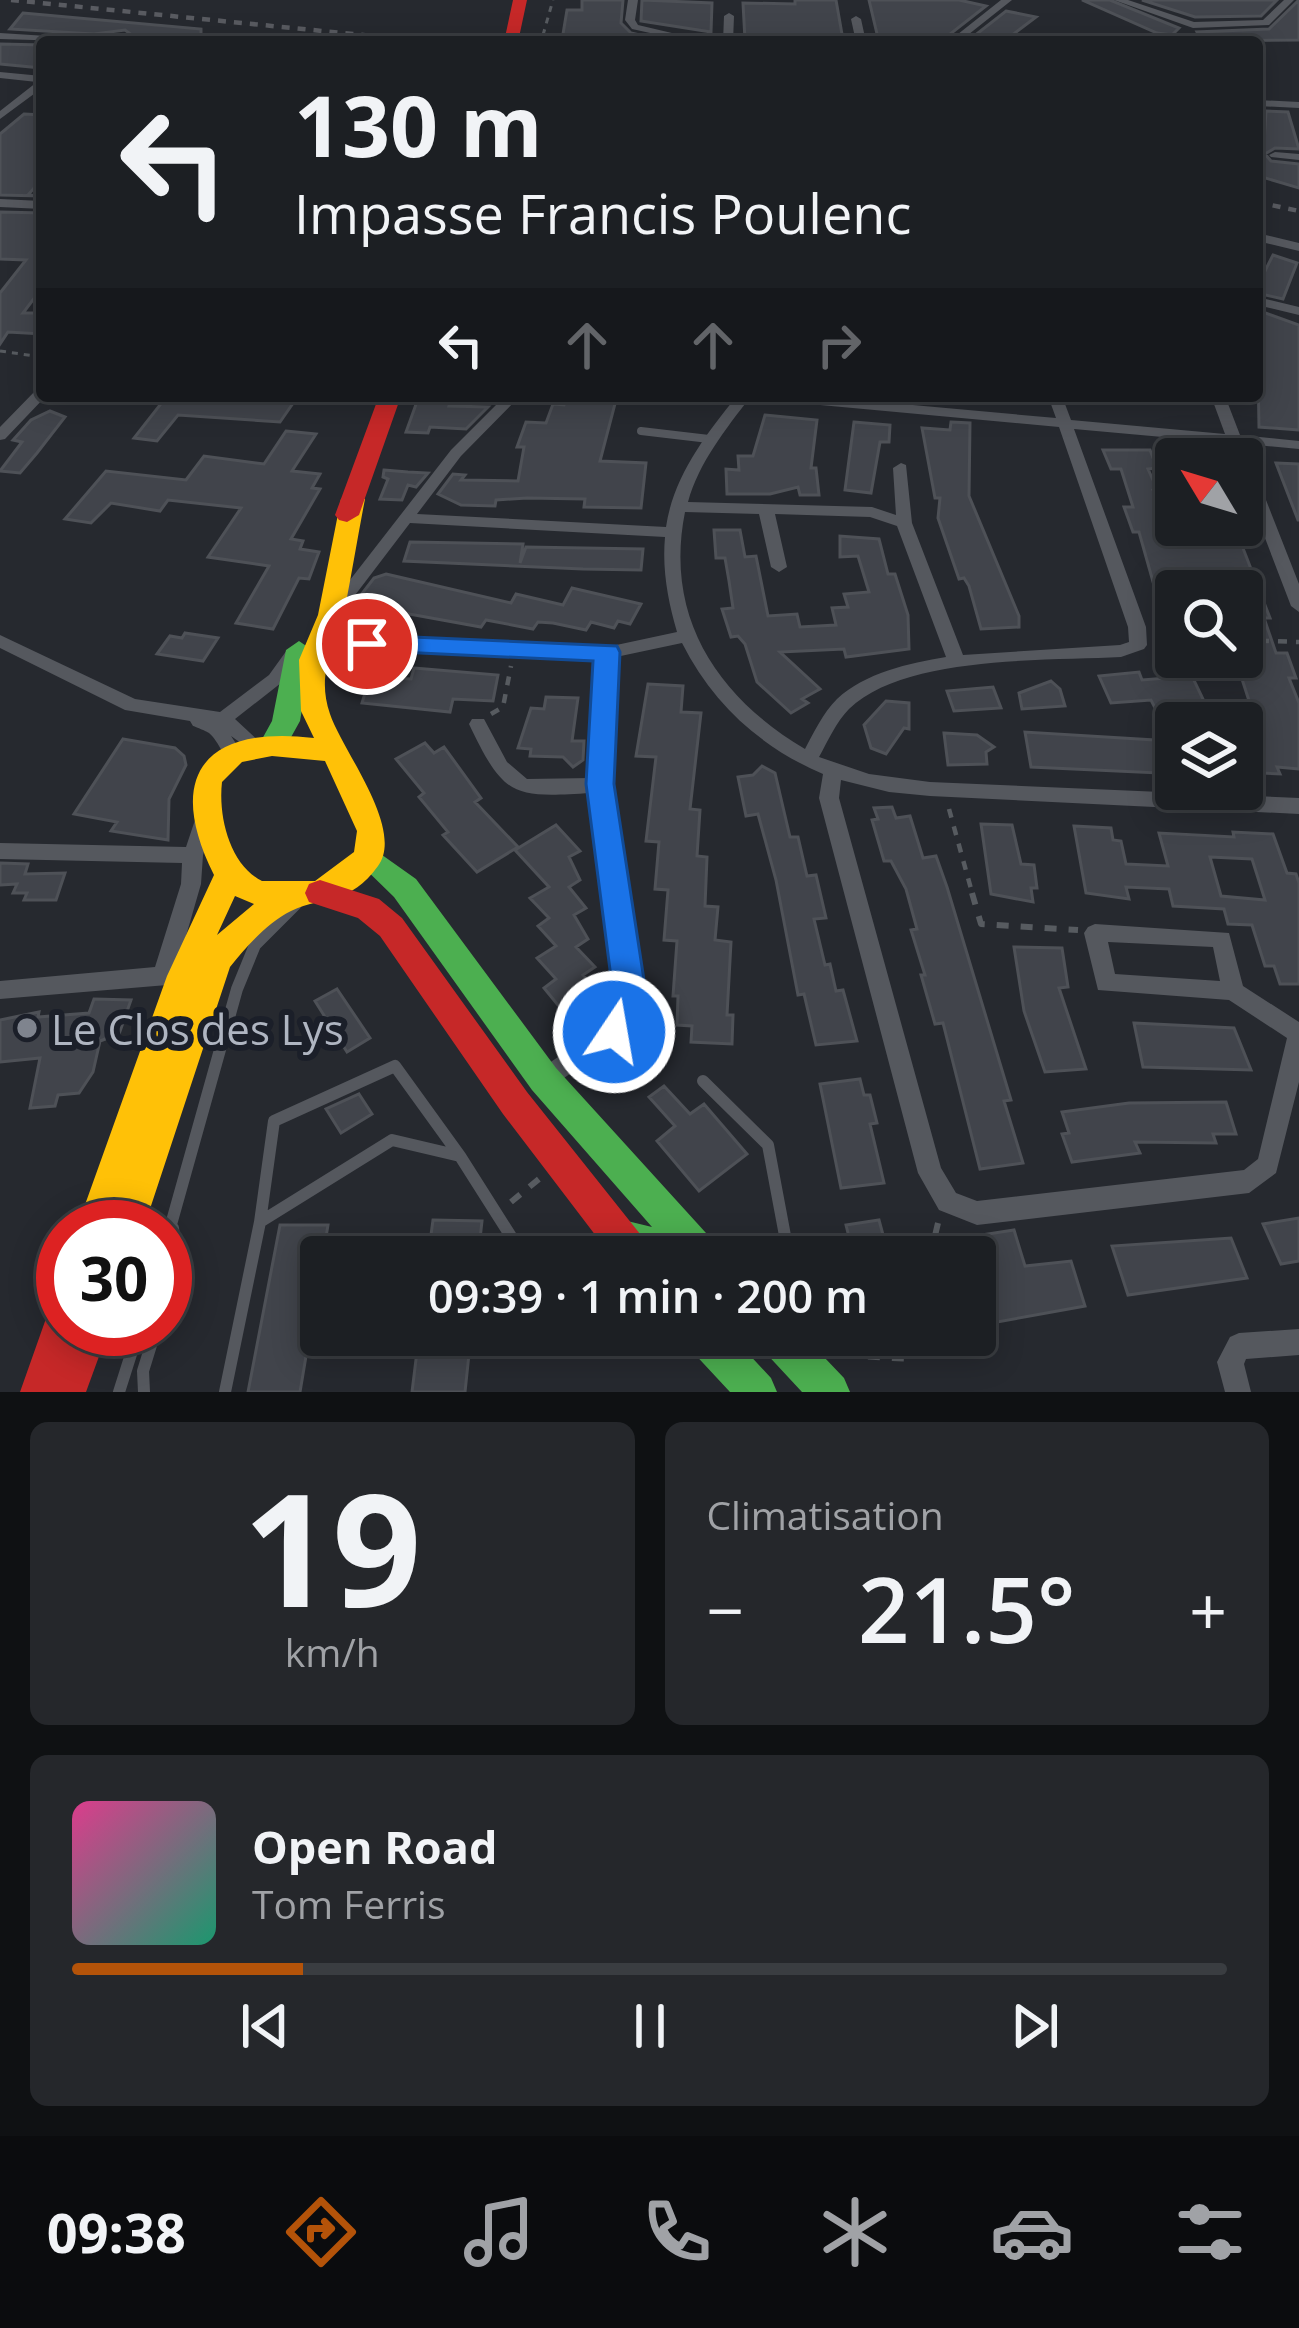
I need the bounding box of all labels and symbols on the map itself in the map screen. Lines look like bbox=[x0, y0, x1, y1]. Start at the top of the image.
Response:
north arrow bbox=[1155, 438, 1263, 546]
pin bbox=[316, 593, 418, 695]
position arrow bbox=[551, 969, 677, 1095]
place label: Le Clos des Lys bbox=[51, 1000, 344, 1057]
marker: Le Clos des Lys bbox=[14, 1015, 40, 1041]
speed limit sign: 30 bbox=[36, 1200, 192, 1356]

